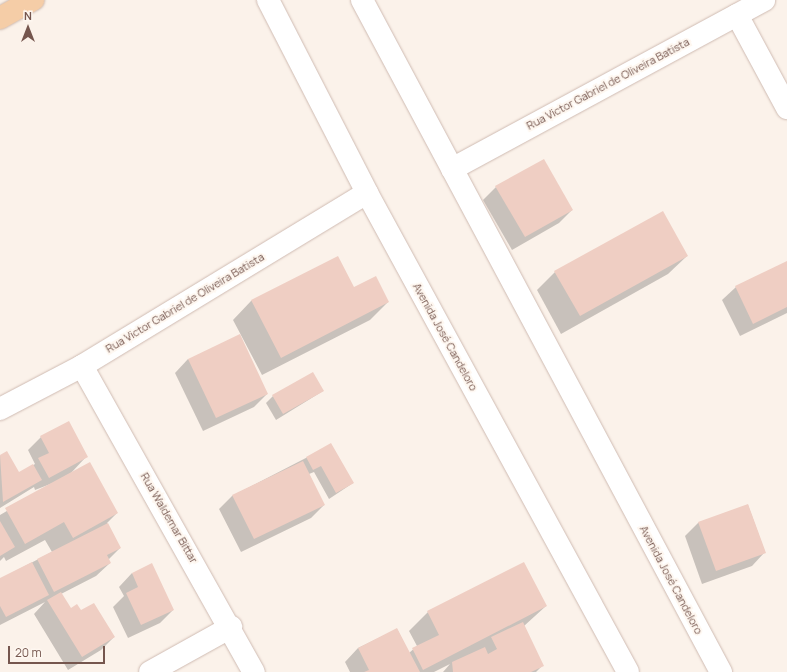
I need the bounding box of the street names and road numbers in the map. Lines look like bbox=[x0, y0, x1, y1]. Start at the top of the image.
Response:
street label: Rua Victor Gabriel de Oliveira Batista bbox=[524, 35, 692, 133]
street label: Rua Victor Gabriel de Oliveira Batista bbox=[103, 250, 267, 356]
street label: Avenida José Candeloro bbox=[410, 281, 480, 393]
street label: Rua Waldemar Bittar bbox=[138, 470, 200, 566]
street label: Avenida José Candeloro bbox=[637, 524, 705, 636]

